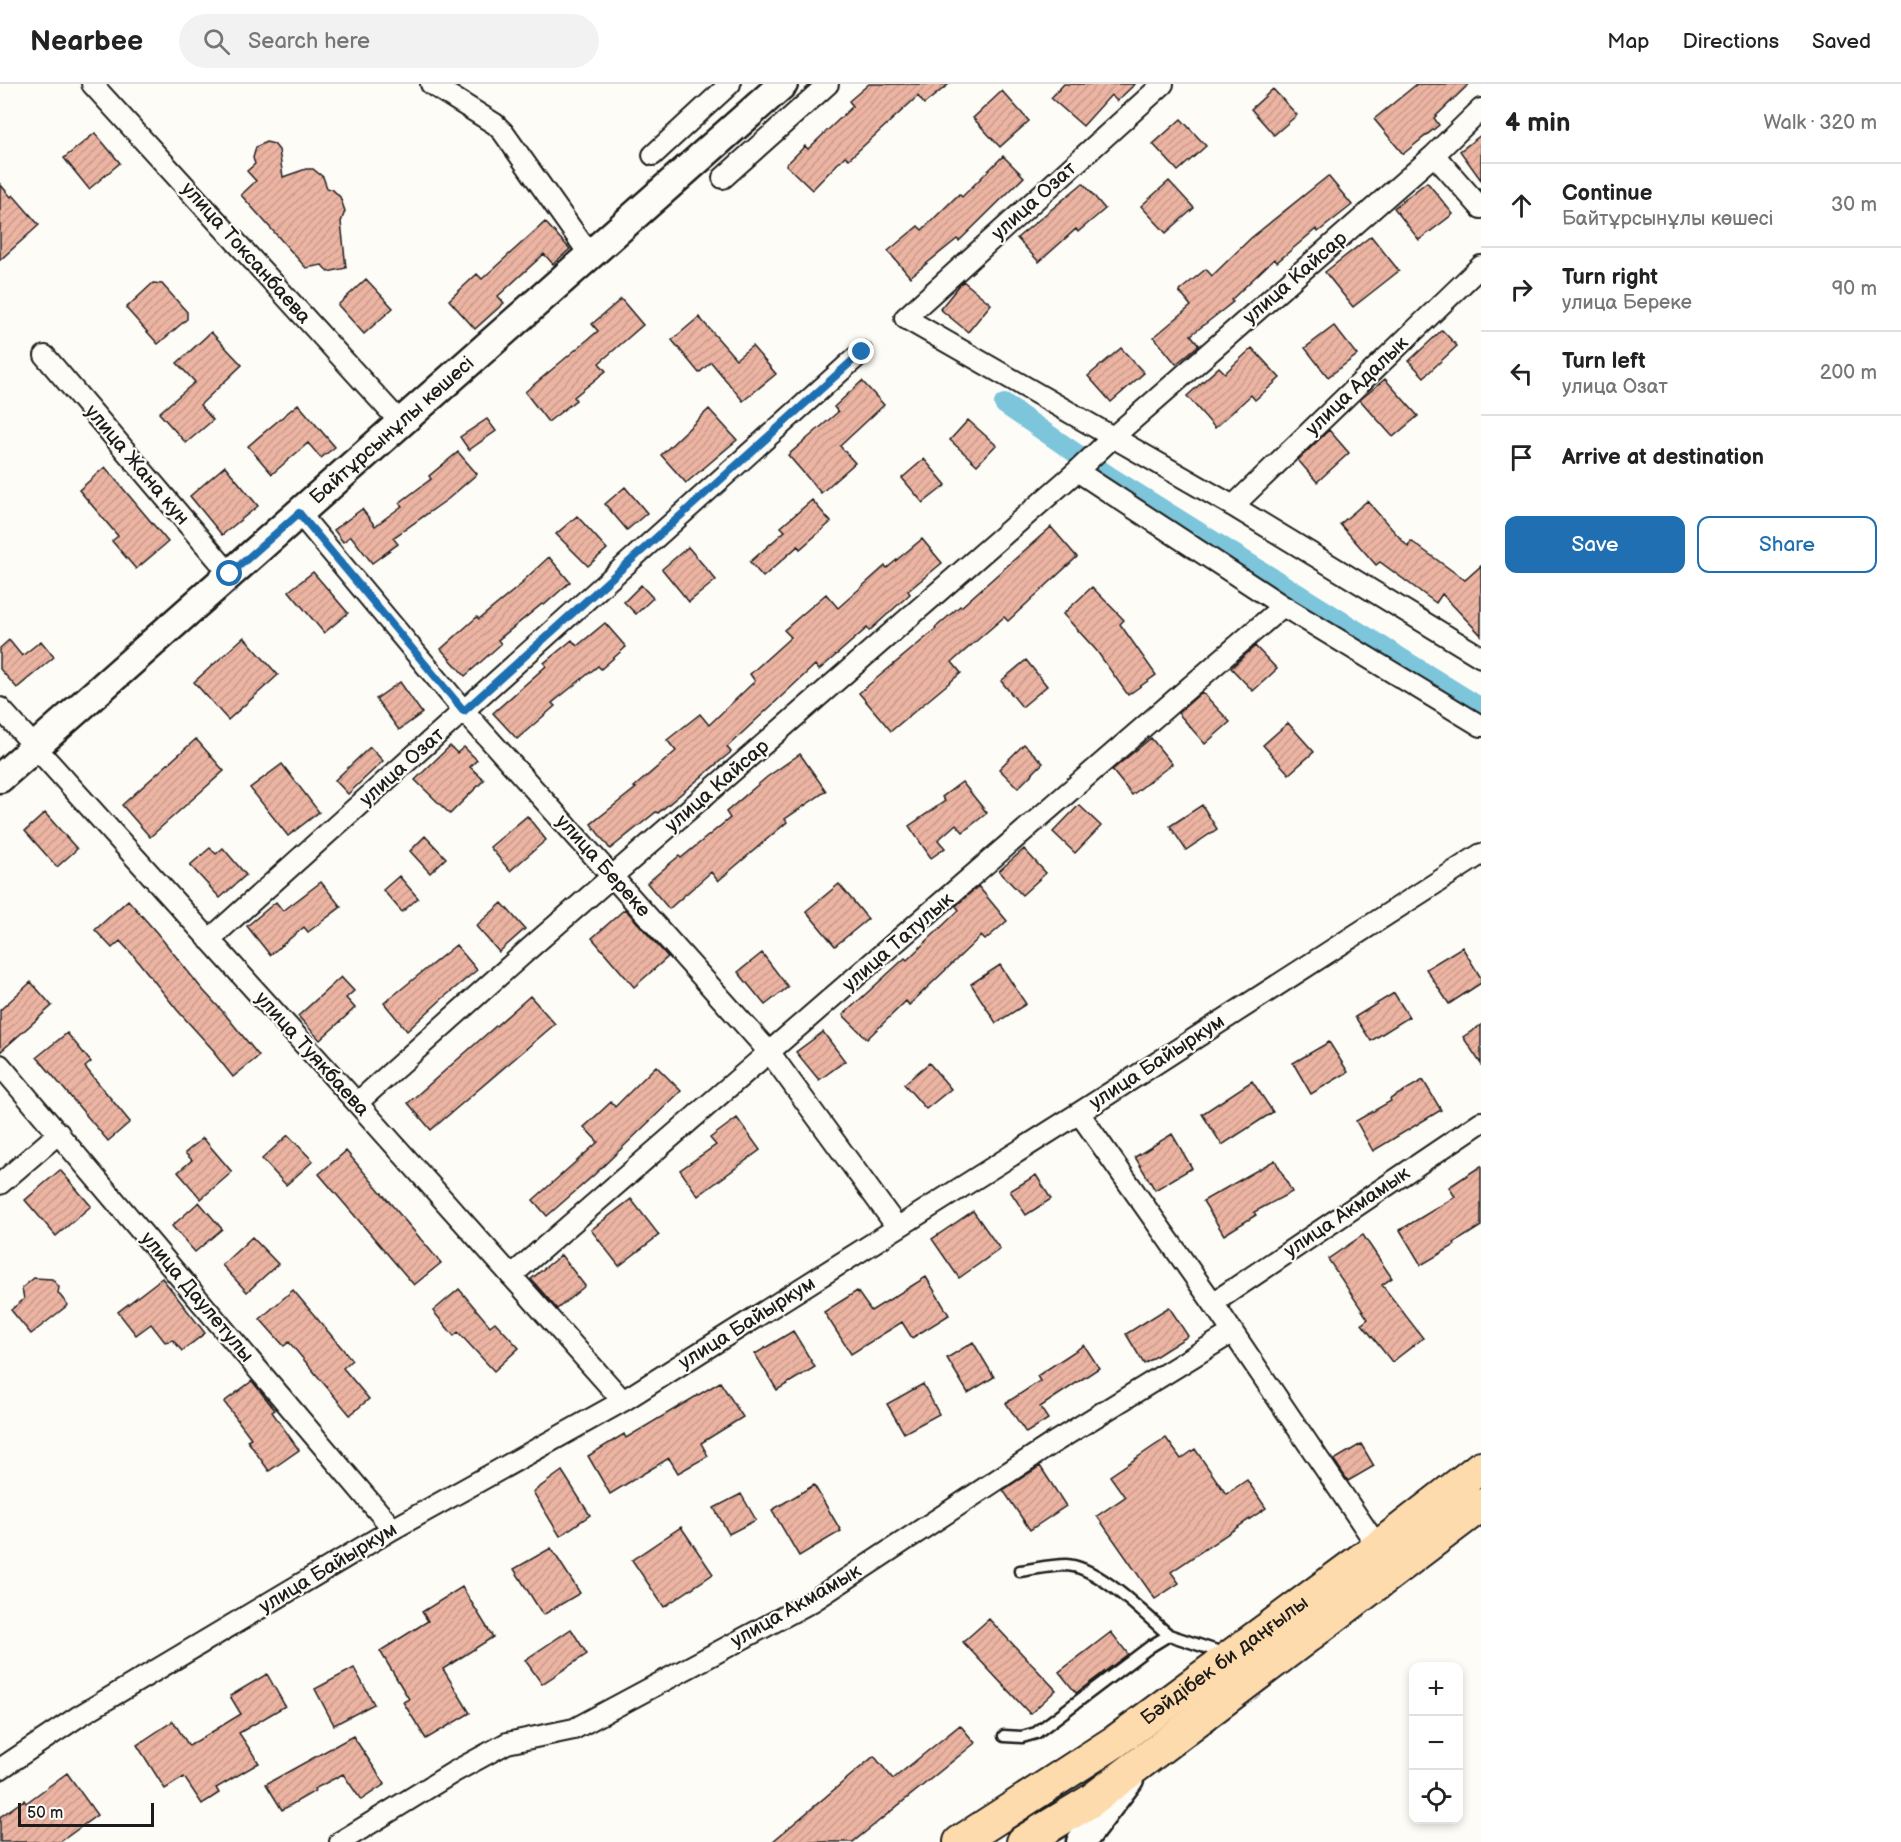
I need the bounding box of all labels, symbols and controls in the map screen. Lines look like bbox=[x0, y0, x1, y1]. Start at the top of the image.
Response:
search box bbox=[179, 14, 599, 68]
text: Nearbee bbox=[30, 25, 143, 58]
icon: search bbox=[200, 25, 233, 58]
text: Search here bbox=[248, 28, 370, 55]
text: Map bbox=[1607, 29, 1650, 54]
text: Directions bbox=[1683, 29, 1779, 54]
text: Saved bbox=[1812, 29, 1871, 54]
text: 4 min bbox=[1505, 108, 1570, 139]
text: Walk · 320 m bbox=[1763, 111, 1877, 135]
street label: улица Озат bbox=[987, 156, 1082, 245]
street label: улица Токсанбаева bbox=[176, 177, 316, 329]
text: Continue bbox=[1562, 180, 1652, 207]
icon: ahead bbox=[1505, 189, 1538, 222]
text: 30 m bbox=[1831, 193, 1877, 217]
text: Байтұрсынұлы көшесі bbox=[1562, 207, 1773, 231]
street label: улица Кайсар bbox=[1238, 226, 1352, 330]
text: Turn right bbox=[1562, 264, 1658, 291]
icon: right bbox=[1505, 273, 1538, 306]
text: 90 m bbox=[1832, 277, 1877, 301]
text: улица Береке bbox=[1562, 291, 1692, 315]
street label: улица Адалык bbox=[1301, 331, 1414, 441]
route end bbox=[848, 338, 874, 364]
text: Turn left bbox=[1562, 348, 1646, 375]
street label: Байтұрсынұлы көшесі bbox=[305, 351, 479, 510]
icon: left bbox=[1505, 357, 1538, 390]
text: 200 m bbox=[1820, 361, 1877, 385]
text: улица Озат bbox=[1562, 375, 1668, 399]
street label: улица Жана кун bbox=[80, 400, 194, 530]
icon: arrive bbox=[1505, 441, 1538, 474]
text: Arrive at destination bbox=[1562, 444, 1764, 471]
button: Save bbox=[1505, 516, 1685, 573]
button: Share bbox=[1697, 516, 1877, 573]
route start bbox=[216, 560, 242, 586]
street label: улица Озат bbox=[355, 722, 450, 811]
street label: улица Кайсар bbox=[660, 734, 774, 838]
street label: улица Береке bbox=[551, 810, 655, 922]
street label: улица Татулык bbox=[838, 887, 959, 997]
street label: улица Туякбаева bbox=[250, 987, 374, 1121]
street label: улица Байыркум bbox=[1085, 1009, 1229, 1115]
street label: улица Акмамык bbox=[1279, 1161, 1415, 1263]
street label: улица Даулетулы bbox=[136, 1227, 258, 1367]
street label: улица Байыркум bbox=[674, 1271, 820, 1375]
street label: улица Байыркум bbox=[255, 1517, 401, 1619]
street label: улица Акмамык bbox=[726, 1559, 866, 1653]
street label: Бәйдібек би даңғылы bbox=[1136, 1591, 1313, 1730]
map controls bbox=[1409, 1662, 1463, 1824]
button: + bbox=[1409, 1662, 1463, 1716]
button: − bbox=[1409, 1716, 1463, 1770]
button: locate bbox=[1409, 1770, 1463, 1824]
scale bar bbox=[18, 1800, 154, 1828]
text: 50 m bbox=[27, 1804, 63, 1823]

